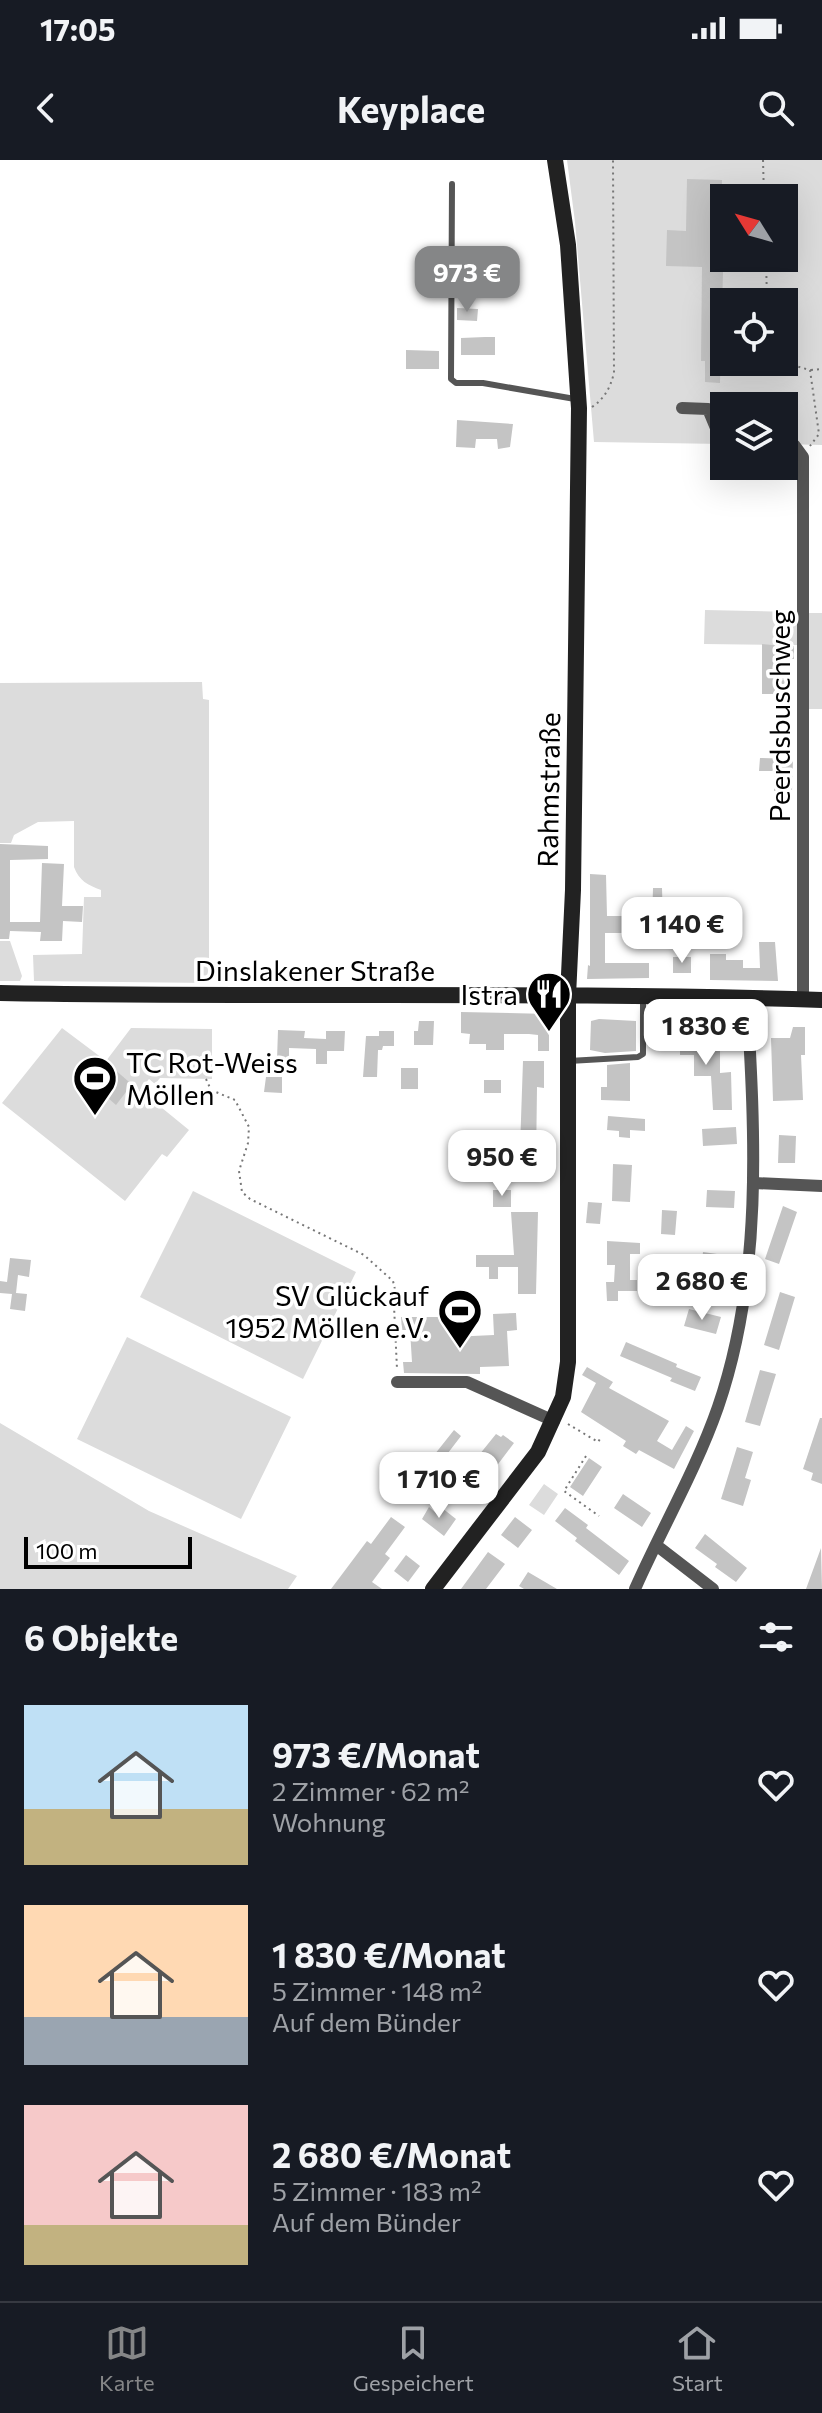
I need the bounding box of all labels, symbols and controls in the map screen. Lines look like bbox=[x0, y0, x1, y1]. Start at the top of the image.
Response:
text: 17:05 bbox=[40, 10, 115, 47]
icon: back bbox=[24, 86, 68, 130]
text: Keyplace bbox=[337, 86, 485, 130]
icon: search bbox=[754, 86, 798, 130]
north arrow bbox=[710, 184, 798, 272]
map controls bbox=[710, 184, 798, 480]
pin: 973 € bbox=[411, 246, 523, 314]
text: 973 € bbox=[433, 256, 501, 287]
button: locate bbox=[710, 288, 798, 376]
button: layers bbox=[710, 392, 798, 480]
street label: Peerdsbuschweg bbox=[762, 610, 796, 822]
street label: Rahmstraße bbox=[530, 712, 566, 868]
pin: 1 140 € bbox=[608, 897, 756, 965]
text: 1 140 € bbox=[640, 907, 725, 938]
street label: Dinslakener Straße bbox=[195, 953, 435, 987]
restaurant icon: Istra bbox=[525, 970, 573, 1033]
place label: Istra bbox=[460, 977, 518, 1011]
pin: 1 830 € bbox=[632, 999, 780, 1067]
text: 1 830 € bbox=[662, 1009, 750, 1040]
place label: TC Rot-Weiss Möllen bbox=[126, 1045, 298, 1111]
sports icon: TC Rot-Weiss Möllen bbox=[71, 1054, 119, 1117]
pin: 950 € bbox=[446, 1130, 558, 1198]
text: 950 € bbox=[466, 1140, 538, 1171]
pin: 2 680 € bbox=[628, 1254, 776, 1322]
text: 2 680 € bbox=[656, 1264, 748, 1295]
place label: SV Glückauf 1952 Möllen e.V. bbox=[226, 1278, 429, 1344]
sports icon: SV Glückauf 1952 Möllen e.V. bbox=[436, 1287, 484, 1350]
pin: 1 710 € bbox=[365, 1452, 513, 1520]
text: 1 710 € bbox=[397, 1462, 481, 1493]
scale bar bbox=[24, 1533, 192, 1569]
text: 100 m bbox=[36, 1537, 98, 1564]
icon: filters bbox=[754, 1615, 798, 1659]
text: 6 Objekte bbox=[24, 1616, 178, 1658]
text: 973 €/Monat bbox=[272, 1733, 480, 1775]
icon: home bbox=[88, 1737, 184, 1833]
icon: heart bbox=[754, 1763, 798, 1807]
text: 2 Zimmer · 62 m² bbox=[272, 1775, 469, 1806]
text: Wohnung bbox=[272, 1806, 386, 1837]
text: 1 830 €/Monat bbox=[272, 1933, 506, 1975]
icon: home bbox=[88, 1937, 184, 2033]
icon: heart bbox=[754, 1963, 798, 2007]
text: 5 Zimmer · 148 m² bbox=[272, 1975, 482, 2006]
text: Auf dem Bünder bbox=[272, 2006, 461, 2037]
text: 2 680 €/Monat bbox=[272, 2133, 511, 2175]
icon: home bbox=[88, 2137, 184, 2233]
icon: heart bbox=[754, 2163, 798, 2207]
text: 5 Zimmer · 183 m² bbox=[272, 2175, 481, 2206]
text: Auf dem Bünder bbox=[272, 2206, 461, 2237]
tab: Karte bbox=[99, 2321, 155, 2396]
tab: Gespeichert bbox=[353, 2321, 474, 2396]
tab: Start bbox=[672, 2321, 723, 2396]

